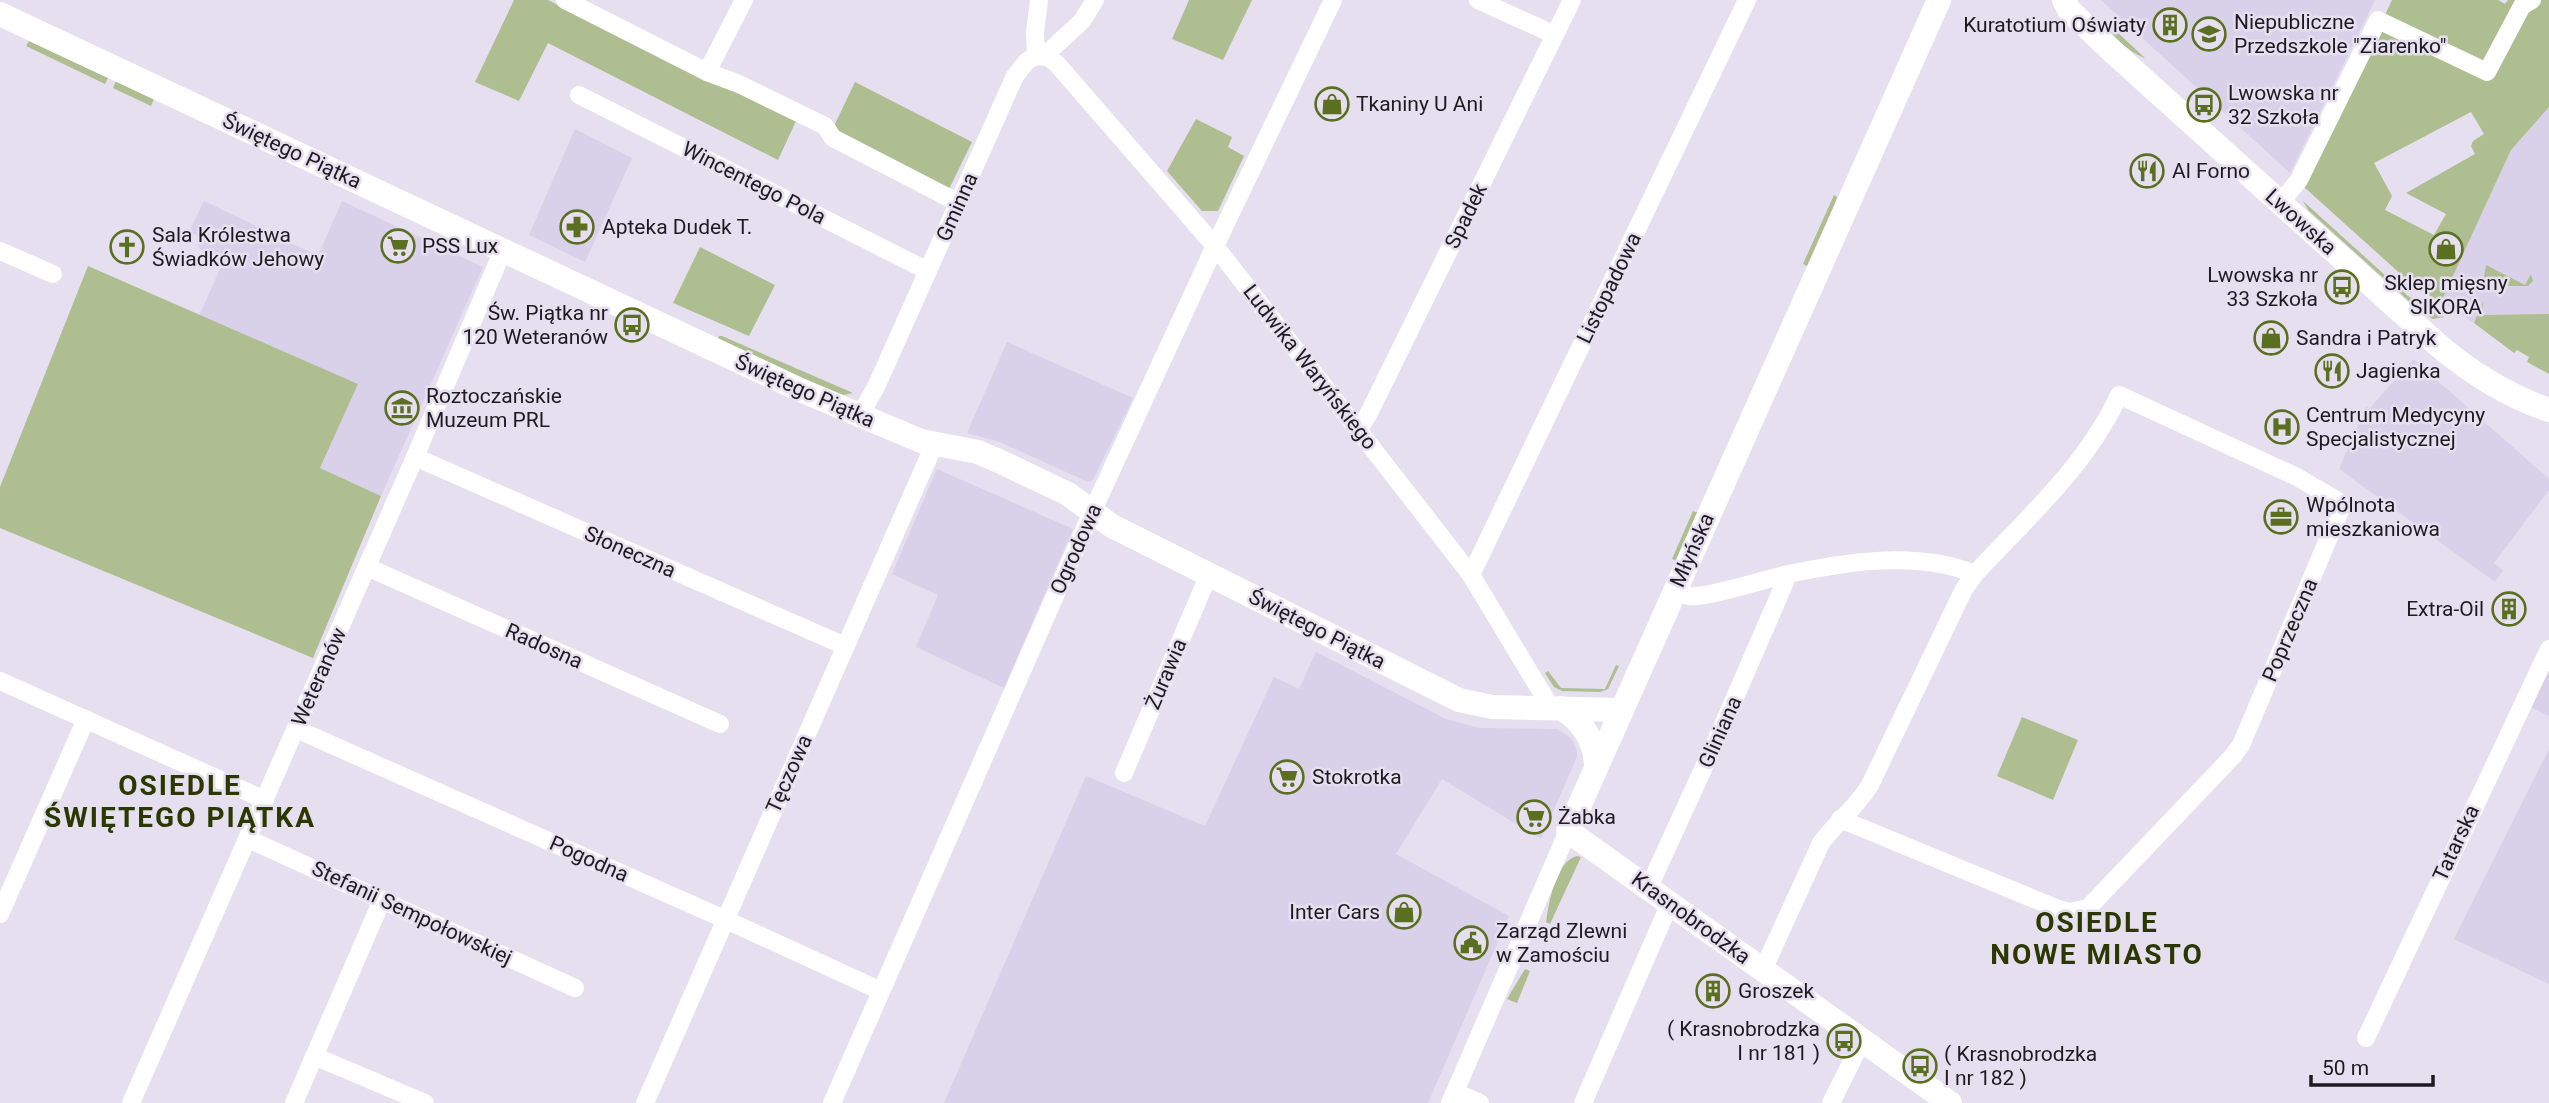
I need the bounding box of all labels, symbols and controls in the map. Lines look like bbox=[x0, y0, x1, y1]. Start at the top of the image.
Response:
building icon: Kuratotium Oświaty bbox=[2151, 6, 2189, 44]
place label: Niepubliczne Przedszkole "Ziarenko" bbox=[2234, 10, 2446, 58]
place label: Kuratotium Oświaty bbox=[1963, 13, 2146, 37]
school or university icon: Niepubliczne Przedszkole "Ziarenko" bbox=[2190, 15, 2228, 53]
place label: Lwowska nr 32 Szkoła bbox=[2228, 81, 2339, 129]
shop icon: Tkaniny U Ani bbox=[1313, 85, 1351, 123]
bus stop icon: Lwowska nr 32 Szkoła bbox=[2185, 86, 2223, 124]
place label: Tkaniny U Ani bbox=[1356, 92, 1483, 116]
street label: Świętego Piątka bbox=[219, 108, 365, 194]
street label: Wincentego Pola bbox=[678, 137, 830, 229]
restaurant icon: Al Forno bbox=[2128, 152, 2166, 190]
place label: Al Forno bbox=[2172, 159, 2250, 183]
street label: Gminna bbox=[931, 169, 983, 245]
street label: Spadek bbox=[1440, 179, 1492, 252]
street label: Lwowska bbox=[2261, 184, 2341, 260]
pharmacy icon: Apteka Dudek T. bbox=[558, 208, 596, 246]
place label: Apteka Dudek T. bbox=[602, 215, 752, 239]
place label: Sala Królestwa Świadków Jehowy bbox=[152, 223, 324, 271]
supermarket icon: PSS Lux bbox=[379, 227, 417, 265]
church icon: Sala Królestwa Świadków Jehowy bbox=[108, 228, 146, 266]
street label: Listopadowa bbox=[1572, 229, 1646, 347]
shop icon: Sklep mięsny SIKORA bbox=[2427, 230, 2465, 268]
place label: PSS Lux bbox=[422, 234, 498, 258]
place label: Lwowska nr 33 Szkoła bbox=[2207, 263, 2318, 311]
bus stop icon: Lwowska nr 33 Szkoła bbox=[2323, 268, 2361, 306]
place label: Sklep mięsny SIKORA bbox=[2384, 271, 2508, 319]
street label: Ludwika Waryńskiego bbox=[1238, 280, 1382, 454]
place label: Św. Piątka nr 120 Weteranów bbox=[462, 301, 608, 349]
bus stop icon: Św. Piątka nr 120 Weteranów bbox=[613, 306, 651, 344]
shop icon: Sandra i Patryk bbox=[2252, 319, 2290, 357]
place label: Sandra i Patryk bbox=[2296, 326, 2437, 350]
street label: Świętego Piątka bbox=[732, 349, 878, 433]
restaurant icon: Jagienka bbox=[2313, 352, 2351, 390]
place label: Jagienka bbox=[2356, 359, 2441, 383]
place label: Roztoczańskie Muzeum PRL bbox=[426, 384, 562, 432]
museum icon: Roztoczańskie Muzeum PRL bbox=[383, 389, 421, 427]
place label: Centrum Medycyny Specjalistycznej bbox=[2306, 403, 2485, 451]
hospital icon: Centrum Medycyny Specjalistycznej bbox=[2263, 408, 2301, 446]
place label: Wpólnota mieszkaniowa bbox=[2306, 493, 2440, 541]
office icon: Wpólnota mieszkaniowa bbox=[2262, 498, 2300, 536]
street label: Ogrodowa bbox=[1045, 500, 1107, 598]
street label: Młyńska bbox=[1665, 509, 1719, 591]
street label: Słoneczna bbox=[581, 521, 679, 583]
street label: Poprzeczna bbox=[2257, 575, 2323, 685]
street label: Świętego Piątka bbox=[1245, 584, 1389, 674]
building icon: Extra-Oil bbox=[2490, 590, 2528, 628]
place label: Extra-Oil bbox=[2406, 597, 2484, 621]
street label: Radosna bbox=[502, 618, 586, 674]
street label: Weteranów bbox=[287, 624, 351, 730]
street label: Żurawia bbox=[1140, 635, 1192, 713]
street label: Gliniana bbox=[1694, 693, 1746, 771]
street label: Tęczowa bbox=[761, 731, 817, 817]
supermarket icon: Stokrotka bbox=[1268, 758, 1306, 796]
place label: Stokrotka bbox=[1312, 765, 1402, 789]
district label: OSIEDLE ŚWIĘTEGO PIĄTKA bbox=[44, 769, 316, 834]
supermarket icon: Żabka bbox=[1515, 798, 1553, 836]
street label: Tatarska bbox=[2428, 801, 2484, 885]
place label: Żabka bbox=[1558, 805, 1616, 829]
street label: Pogodna bbox=[546, 831, 632, 887]
street label: Stefanii Sempołowskiej bbox=[308, 856, 516, 970]
street label: Krasnobrodzka bbox=[1627, 867, 1755, 969]
shop icon: Inter Cars bbox=[1385, 893, 1423, 931]
place label: Inter Cars bbox=[1289, 900, 1380, 924]
district label: OSIEDLE NOWE MIASTO bbox=[1990, 906, 2204, 971]
place label: Zarząd Zlewni w Zamościu bbox=[1496, 919, 1627, 967]
public building icon: Zarząd Zlewni w Zamościu bbox=[1452, 924, 1490, 962]
building icon: Groszek bbox=[1694, 972, 1732, 1010]
place label: Groszek bbox=[1738, 979, 1814, 1003]
place label: ( Krasnobrodzka I nr 181 ) bbox=[1667, 1017, 1820, 1065]
bus stop icon: ( Krasnobrodzka I nr 181 ) bbox=[1825, 1022, 1863, 1060]
place label: ( Krasnobrodzka I nr 182 ) bbox=[1944, 1042, 2097, 1090]
scale bar bbox=[2311, 1044, 2434, 1088]
bus stop icon: ( Krasnobrodzka I nr 182 ) bbox=[1901, 1047, 1939, 1085]
text: 50 m bbox=[2322, 1056, 2369, 1080]

